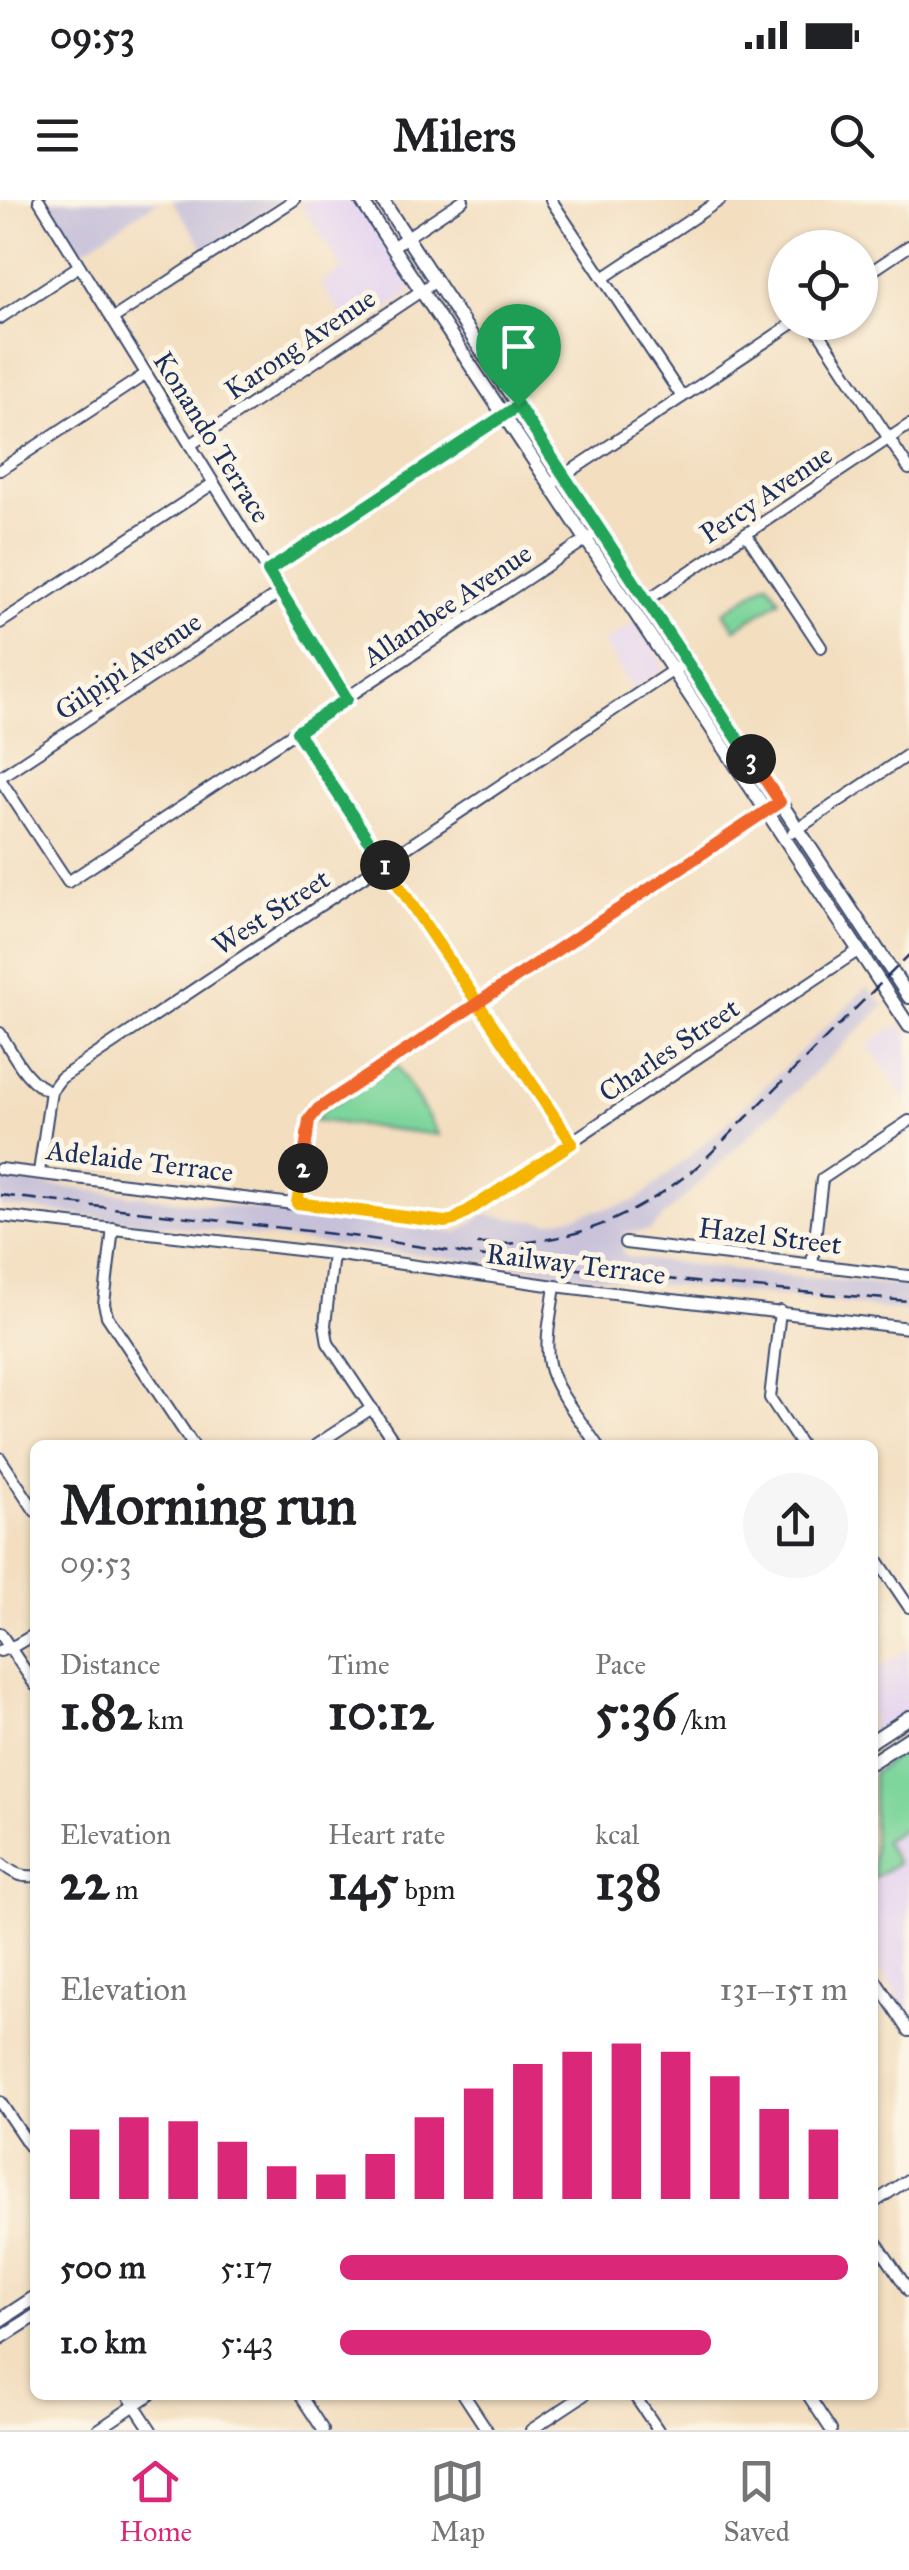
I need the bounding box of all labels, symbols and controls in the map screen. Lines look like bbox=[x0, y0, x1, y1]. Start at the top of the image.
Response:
text: 09:53 bbox=[50, 12, 135, 58]
icon: menu bbox=[30, 108, 85, 163]
text: Milers bbox=[393, 108, 516, 163]
icon: search bbox=[824, 108, 879, 163]
map controls bbox=[768, 230, 878, 340]
button: locate bbox=[768, 230, 878, 340]
street label: Karong Avenue bbox=[218, 281, 382, 407]
pin bbox=[476, 304, 561, 407]
icon: arrive bbox=[491, 319, 546, 374]
street label: Konando Terrace bbox=[145, 345, 279, 529]
street label: Percy Avenue bbox=[693, 437, 839, 551]
street label: Allambee Avenue bbox=[355, 536, 538, 675]
street label: Gilpipi Avenue bbox=[48, 604, 208, 728]
pin: 3 bbox=[726, 734, 776, 784]
text: 3 bbox=[745, 741, 757, 776]
pin: 1 bbox=[360, 840, 410, 890]
text: 1 bbox=[379, 847, 391, 882]
street label: West Street bbox=[206, 861, 336, 963]
street label: Charles Street bbox=[592, 990, 746, 1110]
street label: Adelaide Terrace bbox=[44, 1132, 235, 1190]
pin: 2 bbox=[278, 1143, 328, 1193]
text: 2 bbox=[296, 1150, 310, 1185]
street label: Hazel Street bbox=[696, 1210, 844, 1262]
street label: Railway Terrace bbox=[484, 1236, 668, 1292]
text: Morning run bbox=[60, 1472, 357, 1539]
button: share bbox=[743, 1473, 848, 1578]
text: 09:53 bbox=[60, 1543, 132, 1582]
text: Distance bbox=[60, 1647, 160, 1682]
text: Time bbox=[328, 1647, 390, 1682]
text: Pace bbox=[595, 1647, 646, 1682]
text: 1.82 bbox=[60, 1682, 141, 1743]
text: 10:12 bbox=[328, 1682, 433, 1743]
text: 5:36 bbox=[595, 1682, 677, 1743]
text: km bbox=[141, 1702, 184, 1737]
text: /km bbox=[677, 1702, 727, 1737]
text: Elevation bbox=[60, 1817, 171, 1852]
text: Heart rate bbox=[328, 1817, 445, 1852]
text: kcal bbox=[595, 1817, 639, 1852]
text: 22 bbox=[60, 1852, 109, 1913]
text: 145 bbox=[328, 1852, 399, 1913]
text: 138 bbox=[595, 1852, 662, 1913]
text: m bbox=[109, 1872, 139, 1907]
text: bpm bbox=[399, 1872, 456, 1907]
text: Elevation bbox=[60, 1970, 187, 2009]
text: 131–151 m bbox=[719, 1970, 848, 2009]
text: 500 m bbox=[60, 2248, 146, 2287]
text: 5:17 bbox=[220, 2248, 273, 2287]
text: 1.0 km bbox=[60, 2323, 147, 2362]
text: 5:43 bbox=[220, 2323, 274, 2362]
tab: Home bbox=[119, 2454, 192, 2549]
tab: Map bbox=[430, 2454, 485, 2549]
tab: Saved bbox=[723, 2454, 790, 2549]

